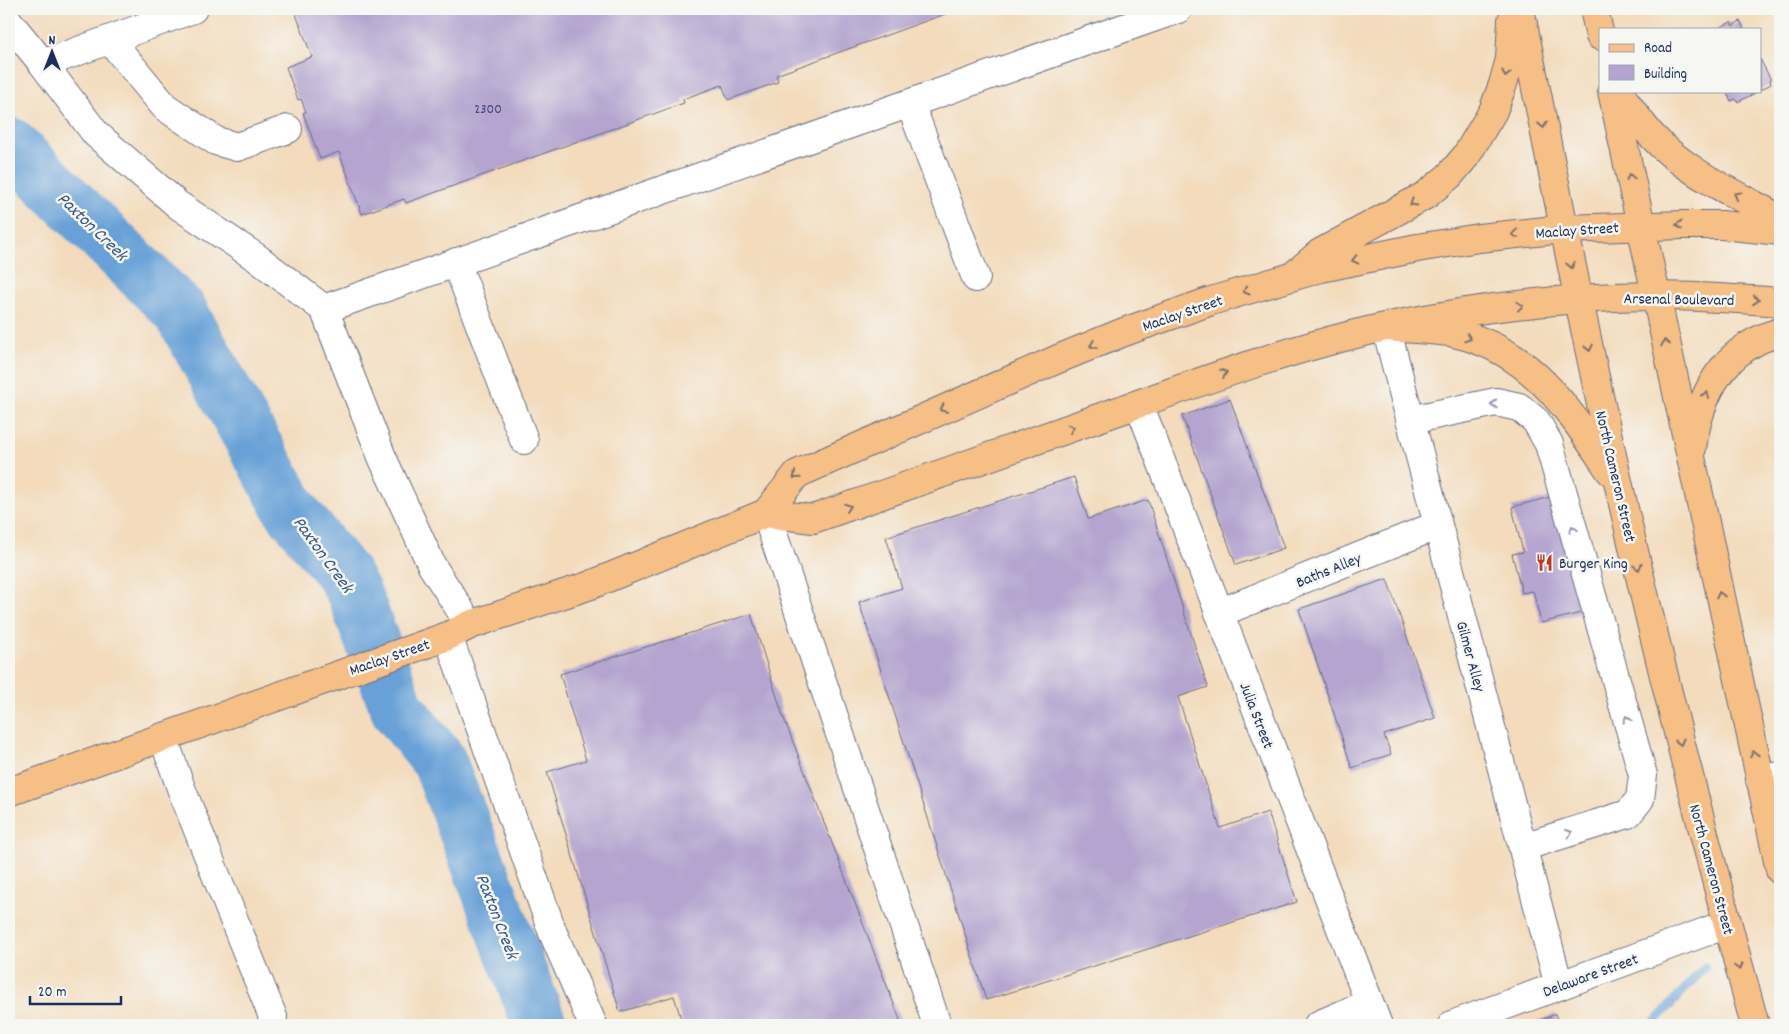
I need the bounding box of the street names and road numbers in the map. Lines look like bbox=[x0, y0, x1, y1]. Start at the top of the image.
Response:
street label: Maclay Street bbox=[1535, 217, 1620, 246]
street label: Arsenal Boulevard bbox=[1623, 288, 1735, 313]
street label: Maclay Street bbox=[1140, 290, 1226, 339]
street label: North Cameron Street bbox=[1588, 409, 1641, 545]
street label: Baths Alley bbox=[1293, 548, 1366, 595]
street label: Gilmer Alley bbox=[1449, 619, 1490, 695]
street label: Maclay Street bbox=[347, 634, 433, 683]
street label: Julia Street bbox=[1232, 679, 1279, 753]
street label: North Cameron Street bbox=[1682, 802, 1739, 938]
street label: Delaware Street bbox=[1540, 948, 1642, 1004]

